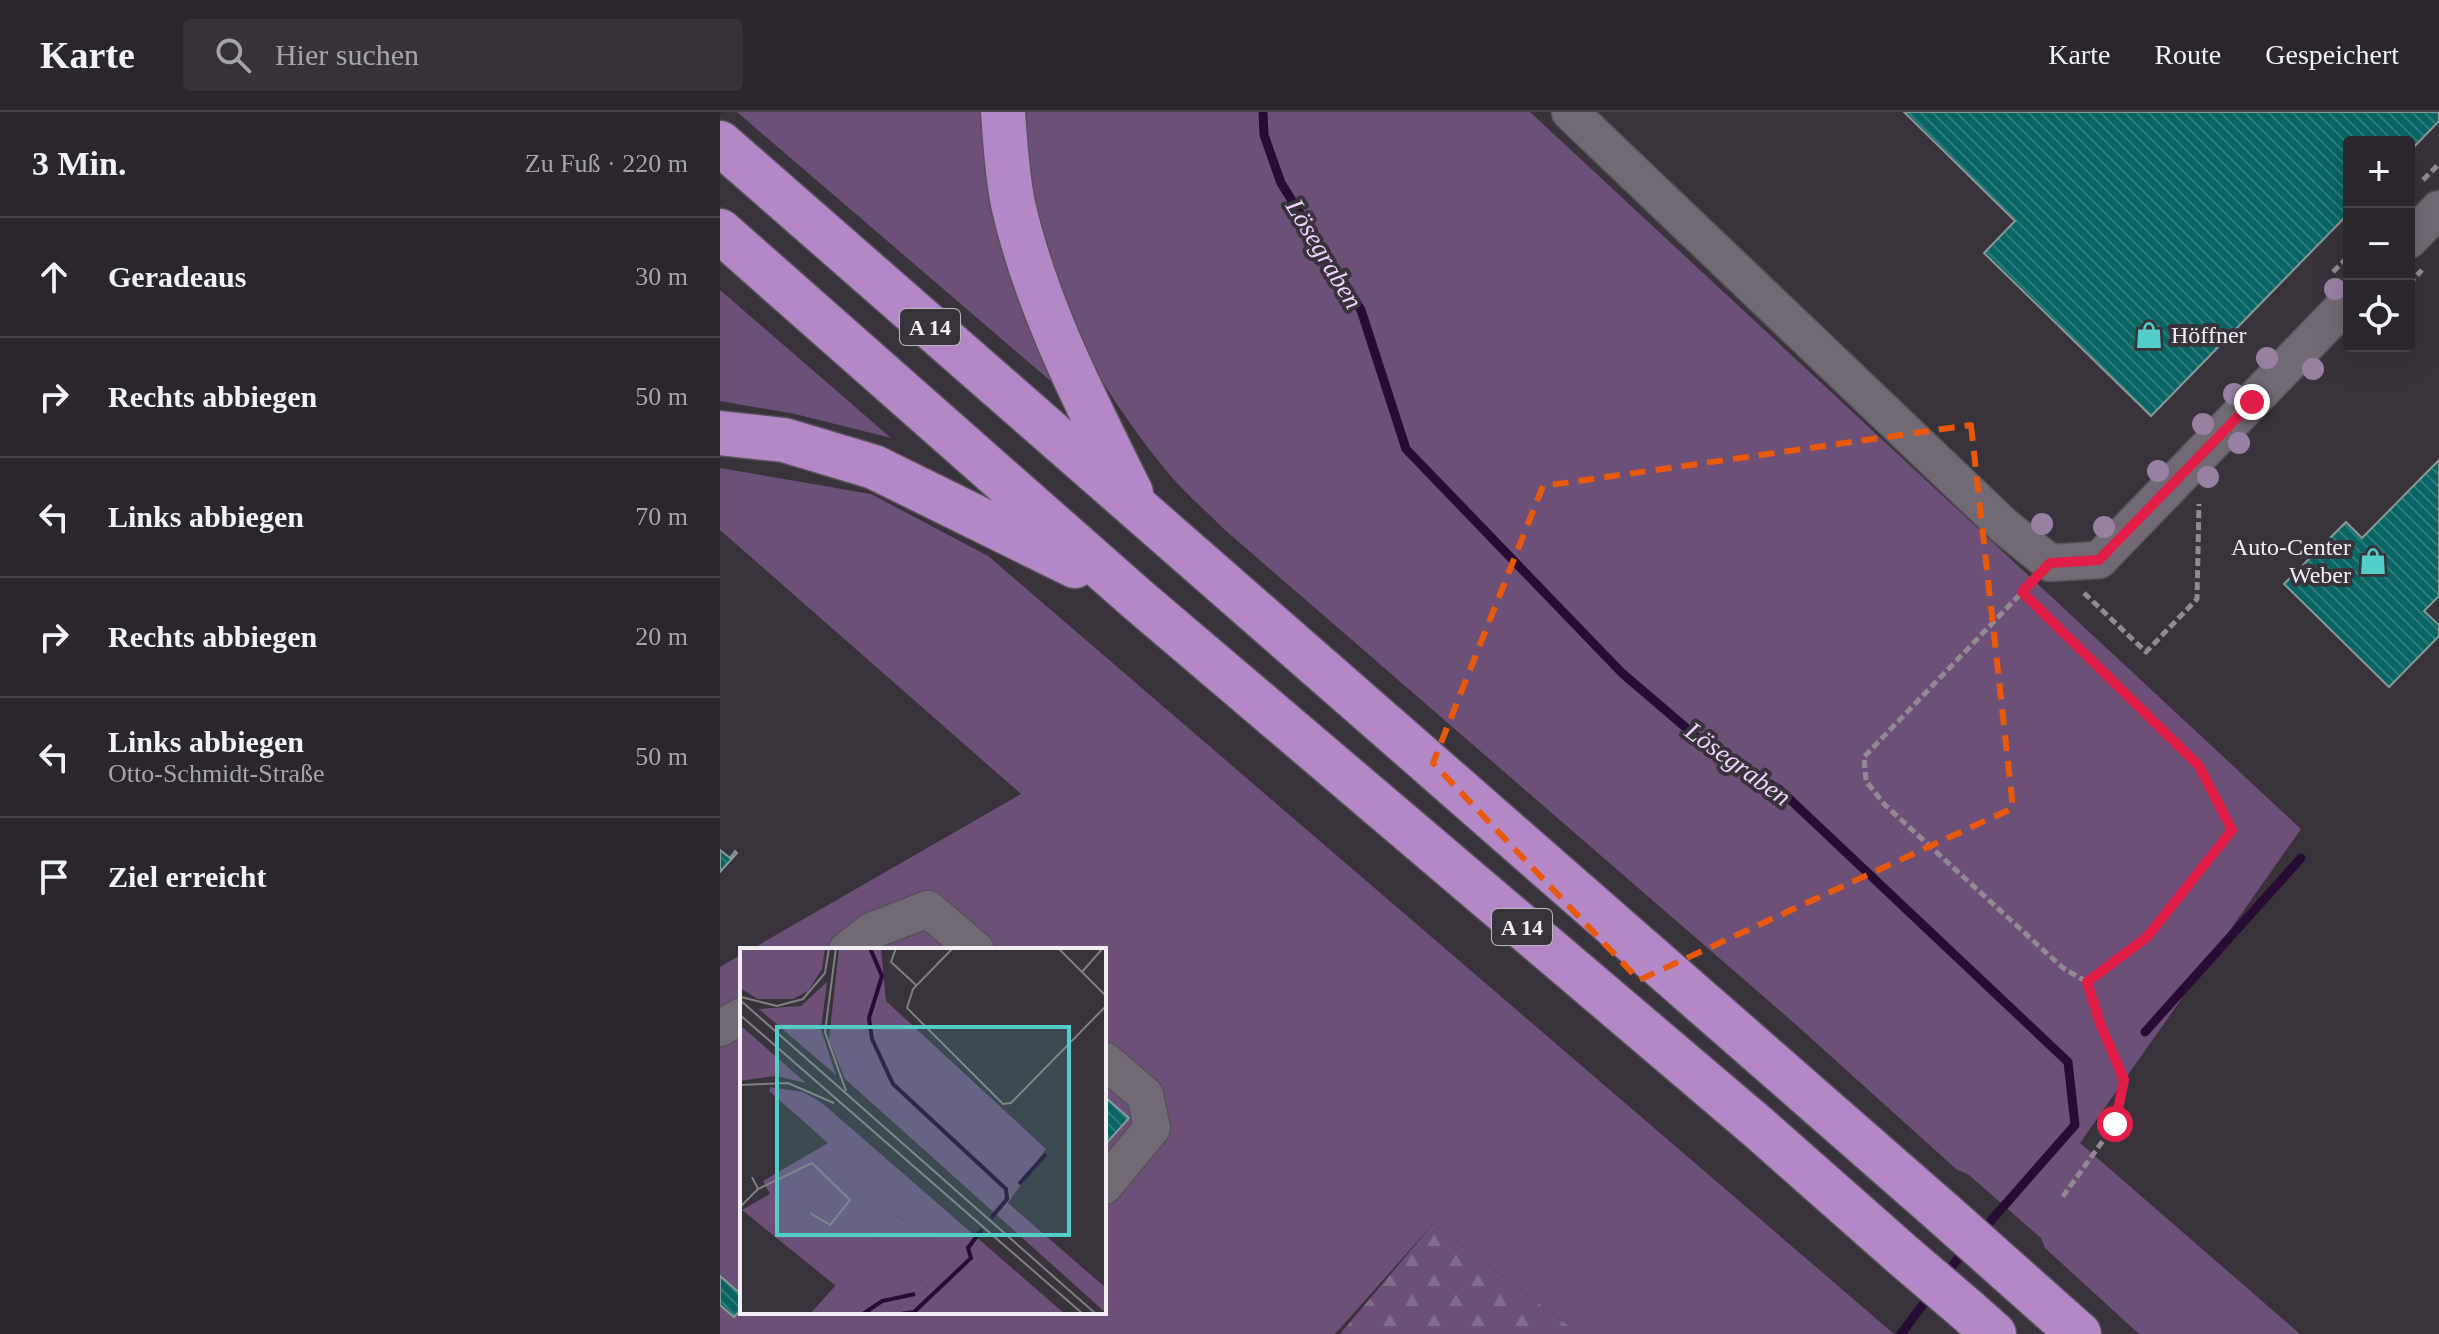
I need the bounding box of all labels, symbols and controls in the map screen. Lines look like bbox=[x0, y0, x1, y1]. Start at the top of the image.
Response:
search box bbox=[183, 19, 743, 91]
icon: search bbox=[211, 33, 255, 77]
text: Karte bbox=[40, 34, 135, 76]
text: Hier suchen bbox=[275, 38, 419, 71]
text: Karte bbox=[2048, 39, 2110, 70]
text: Route bbox=[2154, 39, 2221, 70]
text: Gespeichert bbox=[2265, 39, 2399, 70]
map controls bbox=[2343, 136, 2415, 352]
button: + bbox=[2343, 136, 2415, 208]
text: 3 Min. bbox=[32, 145, 126, 182]
text: Zu Fuß · 220 m bbox=[525, 149, 688, 178]
water label: Lösegraben bbox=[1279, 193, 1368, 314]
button: − bbox=[2343, 208, 2415, 280]
icon: ahead bbox=[32, 255, 76, 299]
text: Geradeaus bbox=[108, 260, 246, 293]
text: 30 m bbox=[635, 262, 688, 291]
button: locate bbox=[2343, 280, 2415, 352]
road number: A 14 bbox=[900, 309, 960, 345]
shop icon: Höffner bbox=[2134, 320, 2164, 350]
place label: Höffner bbox=[2171, 322, 2247, 348]
icon: right bbox=[32, 375, 76, 419]
text: Rechts abbiegen bbox=[108, 380, 317, 413]
text: 50 m bbox=[635, 382, 688, 411]
route end bbox=[2234, 384, 2270, 420]
icon: left bbox=[32, 495, 76, 539]
text: Links abbiegen bbox=[108, 500, 304, 533]
text: 70 m bbox=[635, 502, 688, 531]
place label: Auto-Center Weber bbox=[2231, 534, 2351, 588]
shop icon: Auto-Center Weber bbox=[2358, 546, 2388, 576]
icon: right bbox=[32, 615, 76, 659]
text: Rechts abbiegen bbox=[108, 620, 317, 653]
text: 20 m bbox=[635, 622, 688, 651]
water label: Lösegraben bbox=[1679, 716, 1796, 812]
text: Links abbiegen bbox=[108, 725, 304, 758]
icon: left bbox=[32, 735, 76, 779]
text: 50 m bbox=[635, 742, 688, 771]
text: Otto-Schmidt-Straße bbox=[108, 759, 325, 788]
icon: arrive bbox=[32, 855, 76, 899]
text: Ziel erreicht bbox=[108, 860, 267, 893]
road number: A 14 bbox=[1492, 909, 1552, 945]
inset map bbox=[740, 948, 1106, 1314]
route start bbox=[2097, 1106, 2133, 1142]

